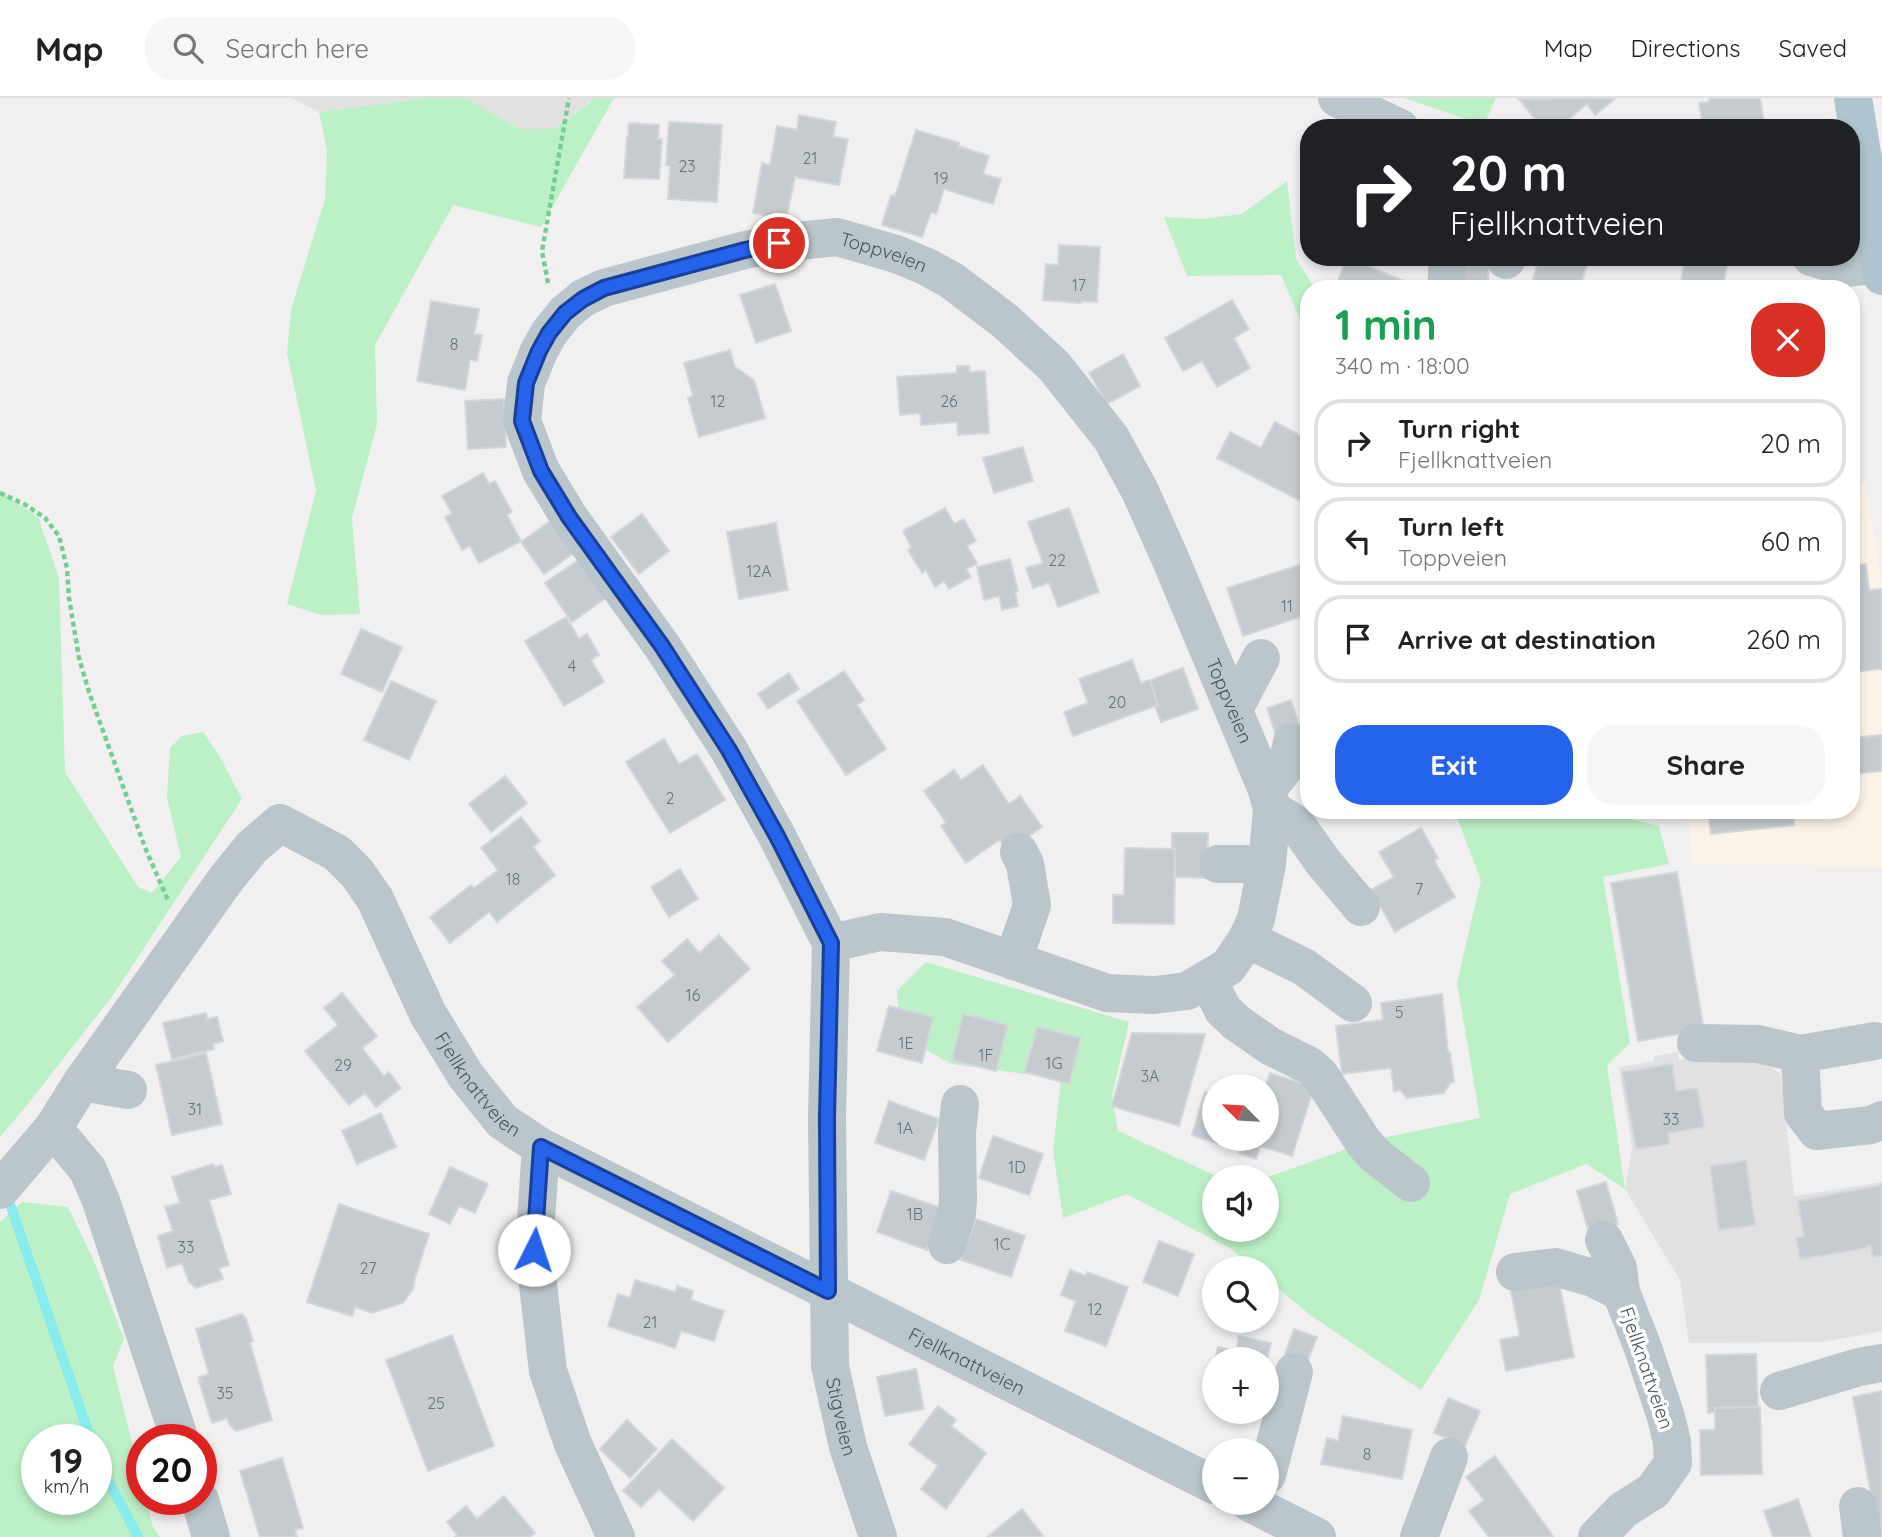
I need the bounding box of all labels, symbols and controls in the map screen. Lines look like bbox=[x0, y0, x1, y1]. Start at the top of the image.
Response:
search box bbox=[145, 17, 635, 80]
text: Map bbox=[35, 28, 103, 69]
icon: search bbox=[169, 29, 207, 67]
text: Search here bbox=[225, 32, 369, 65]
text: Map bbox=[1544, 33, 1593, 63]
text: Directions bbox=[1631, 33, 1741, 63]
text: Saved bbox=[1779, 33, 1847, 63]
text: 20 m bbox=[1450, 142, 1567, 203]
icon: right bbox=[1335, 147, 1426, 238]
house number: 21 bbox=[803, 148, 817, 168]
house number: 23 bbox=[678, 156, 696, 176]
house number: 19 bbox=[934, 168, 948, 188]
text: Fjellknattveien bbox=[1450, 203, 1665, 243]
pin bbox=[749, 213, 809, 273]
icon: arrive bbox=[760, 224, 798, 262]
street label: Toppveien bbox=[837, 227, 931, 278]
house number: 17 bbox=[1072, 275, 1086, 295]
text: 1 min bbox=[1335, 298, 1437, 351]
button: close bbox=[1751, 303, 1825, 377]
house number: 8 bbox=[450, 334, 458, 354]
text: 340 m · 18:00 bbox=[1335, 351, 1470, 380]
house number: 12 bbox=[711, 391, 726, 411]
house number: 26 bbox=[940, 391, 958, 411]
text: Turn right bbox=[1398, 412, 1520, 445]
icon: right bbox=[1339, 424, 1377, 462]
text: 20 m bbox=[1760, 427, 1821, 460]
text: Fjellknattveien bbox=[1398, 445, 1552, 474]
text: Turn left bbox=[1398, 510, 1505, 543]
icon: left bbox=[1339, 522, 1377, 560]
text: 60 m bbox=[1761, 525, 1821, 558]
text: Toppveien bbox=[1398, 543, 1507, 572]
house number: 22 bbox=[1048, 550, 1066, 570]
house number: 12A bbox=[746, 561, 772, 581]
house number: 11 bbox=[1281, 596, 1293, 616]
icon: arrive bbox=[1339, 620, 1377, 658]
text: Arrive at destination bbox=[1398, 623, 1656, 656]
text: 260 m bbox=[1746, 623, 1821, 656]
street label: Toppveien bbox=[1201, 654, 1258, 747]
house number: 4 bbox=[568, 656, 576, 676]
house number: 20 bbox=[1108, 692, 1126, 712]
button: Exit bbox=[1335, 725, 1573, 805]
button: Share bbox=[1587, 725, 1825, 805]
house number: 2 bbox=[666, 788, 675, 808]
house number: 18 bbox=[506, 869, 520, 889]
house number: 7 bbox=[1415, 879, 1423, 899]
house number: 16 bbox=[686, 985, 701, 1005]
house number: 5 bbox=[1395, 1002, 1403, 1022]
street label: Fjellknattveien bbox=[430, 1027, 525, 1142]
house number: 1E bbox=[898, 1033, 914, 1053]
house number: 1F bbox=[979, 1045, 993, 1065]
house number: 1G bbox=[1045, 1053, 1063, 1073]
house number: 29 bbox=[334, 1055, 352, 1075]
house number: 3A bbox=[1141, 1066, 1159, 1086]
north arrow bbox=[1202, 1074, 1279, 1152]
map controls bbox=[1202, 1074, 1279, 1515]
house number: 31 bbox=[188, 1099, 202, 1119]
house number: 33 bbox=[1663, 1109, 1679, 1129]
house number: 1A bbox=[897, 1118, 913, 1138]
house number: 1D bbox=[1008, 1157, 1026, 1177]
button: sound bbox=[1202, 1165, 1279, 1242]
house number: 1B bbox=[907, 1204, 923, 1224]
position arrow bbox=[497, 1213, 571, 1287]
house number: 1C bbox=[994, 1234, 1010, 1254]
house number: 33 bbox=[178, 1237, 194, 1257]
button: search bbox=[1202, 1256, 1279, 1333]
house number: 27 bbox=[360, 1258, 376, 1278]
house number: 12 bbox=[1088, 1299, 1103, 1319]
street label: Fjellknattveien bbox=[1615, 1304, 1679, 1432]
house number: 21 bbox=[643, 1312, 657, 1332]
street label: Fjellknattveien bbox=[904, 1321, 1029, 1400]
button: + bbox=[1202, 1347, 1279, 1424]
street label: Stigveien bbox=[821, 1375, 862, 1459]
house number: 35 bbox=[216, 1383, 234, 1403]
house number: 25 bbox=[427, 1393, 445, 1413]
speed limit sign: 20 bbox=[126, 1424, 217, 1515]
text: 19 bbox=[50, 1438, 83, 1482]
button: − bbox=[1202, 1438, 1279, 1515]
house number: 8 bbox=[1363, 1444, 1371, 1464]
text: km/h bbox=[44, 1475, 89, 1498]

